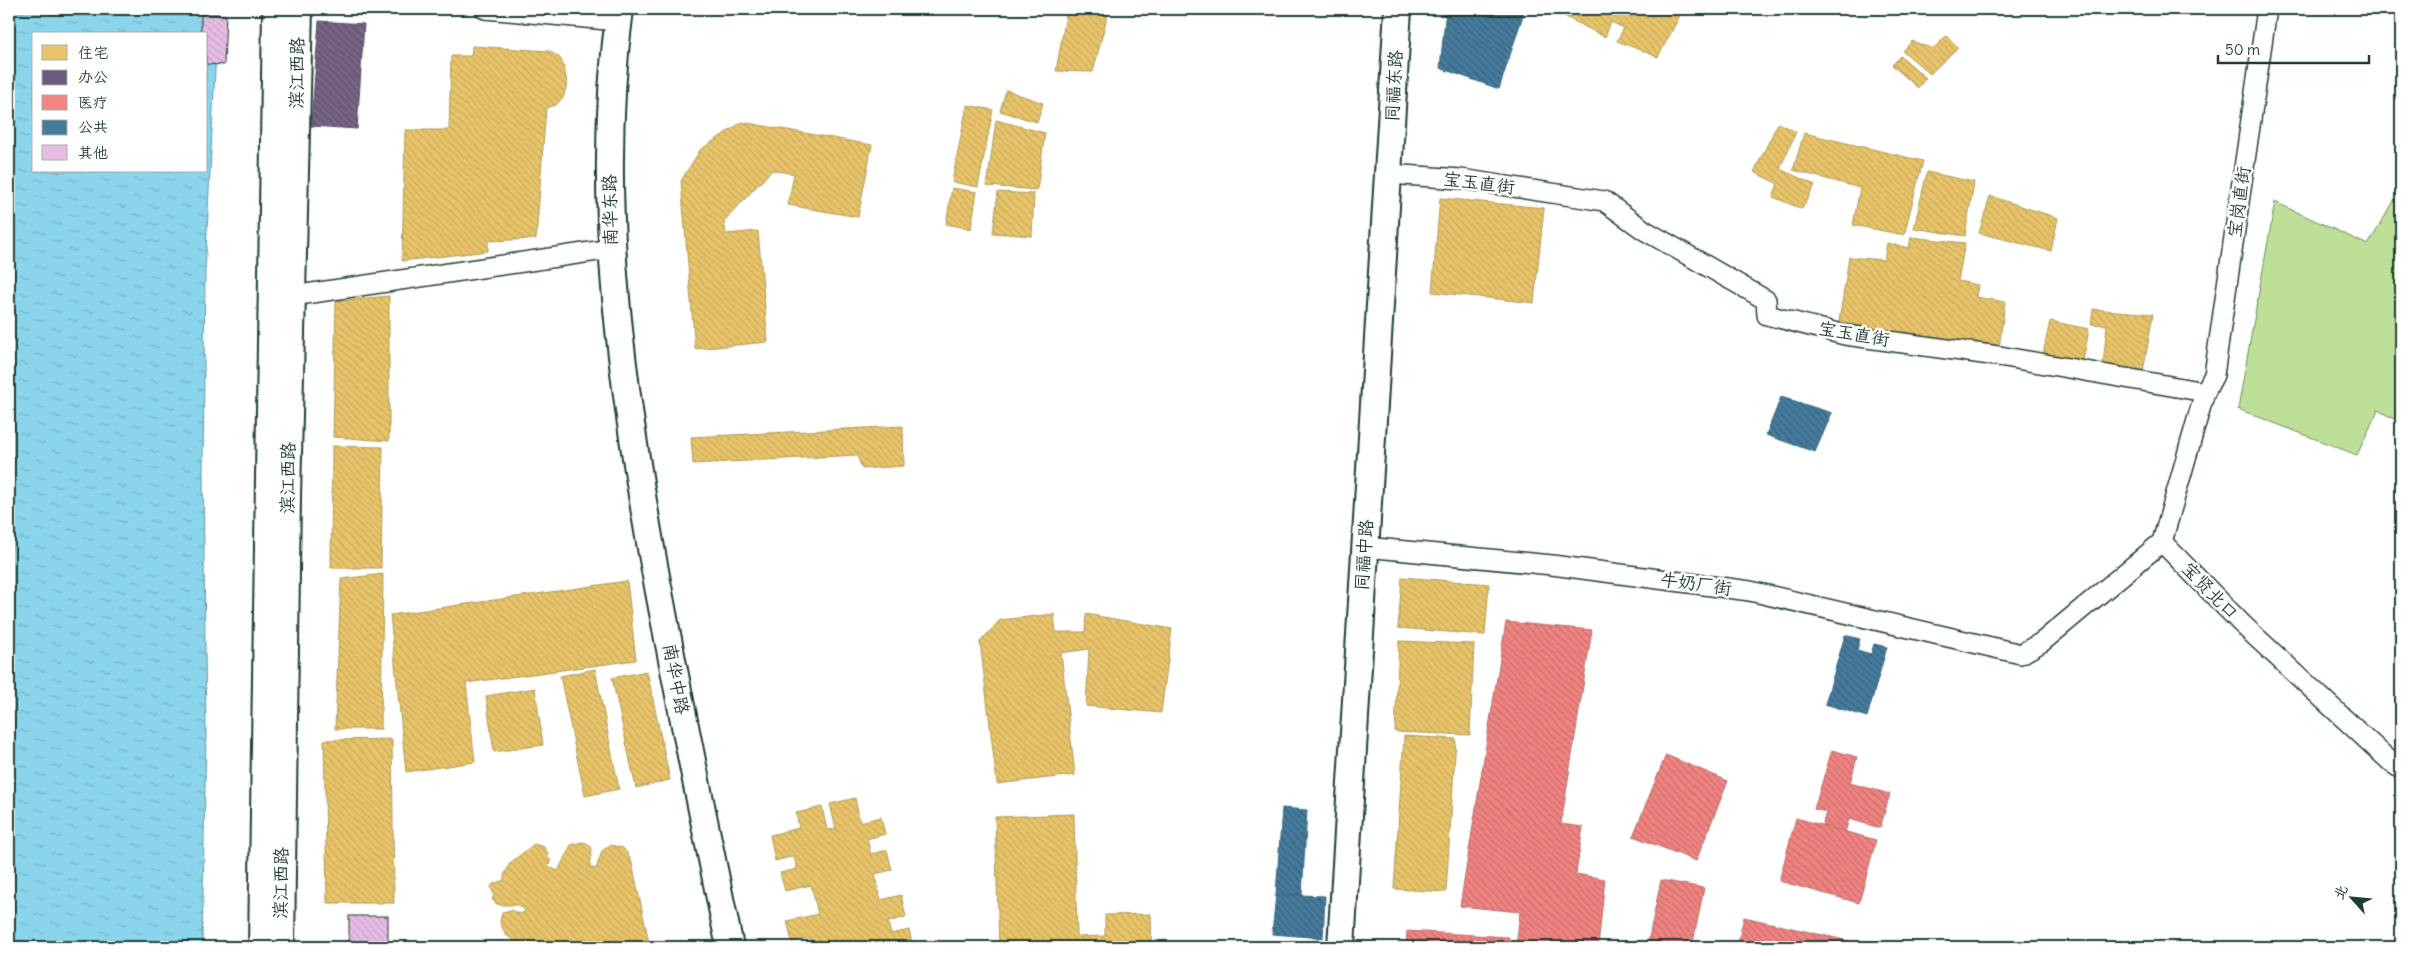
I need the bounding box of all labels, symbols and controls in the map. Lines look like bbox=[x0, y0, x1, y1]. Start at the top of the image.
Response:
legend bbox=[32, 32, 208, 172]
scale bar bbox=[2218, 32, 2369, 64]
street label: 滨江西路 bbox=[284, 37, 309, 109]
text: 50 m bbox=[2225, 40, 2260, 59]
text: 住宅 bbox=[78, 43, 108, 62]
street label: 同福东路 bbox=[1380, 49, 1407, 123]
text: 办公 bbox=[78, 67, 108, 86]
text: 医疗 bbox=[78, 93, 108, 112]
text: 公共 bbox=[78, 117, 108, 136]
text: 其他 bbox=[78, 143, 108, 162]
street label: 宝岗直街 bbox=[2222, 165, 2255, 239]
street label: 宝玉直街 bbox=[1442, 167, 1516, 198]
street label: 南华东路 bbox=[597, 174, 622, 246]
street label: 宝玉直街 bbox=[1817, 316, 1892, 351]
street label: 滨江西路 bbox=[275, 442, 300, 514]
street label: 同福中路 bbox=[1350, 518, 1377, 592]
street label: 宝贤北口 bbox=[2177, 557, 2244, 625]
street label: 牛奶厂街 bbox=[1659, 567, 1733, 600]
street label: 南华中路 bbox=[658, 641, 695, 716]
street label: 滨江西路 bbox=[268, 847, 293, 919]
north arrow bbox=[2328, 874, 2378, 924]
text: 北 bbox=[2329, 882, 2352, 902]

